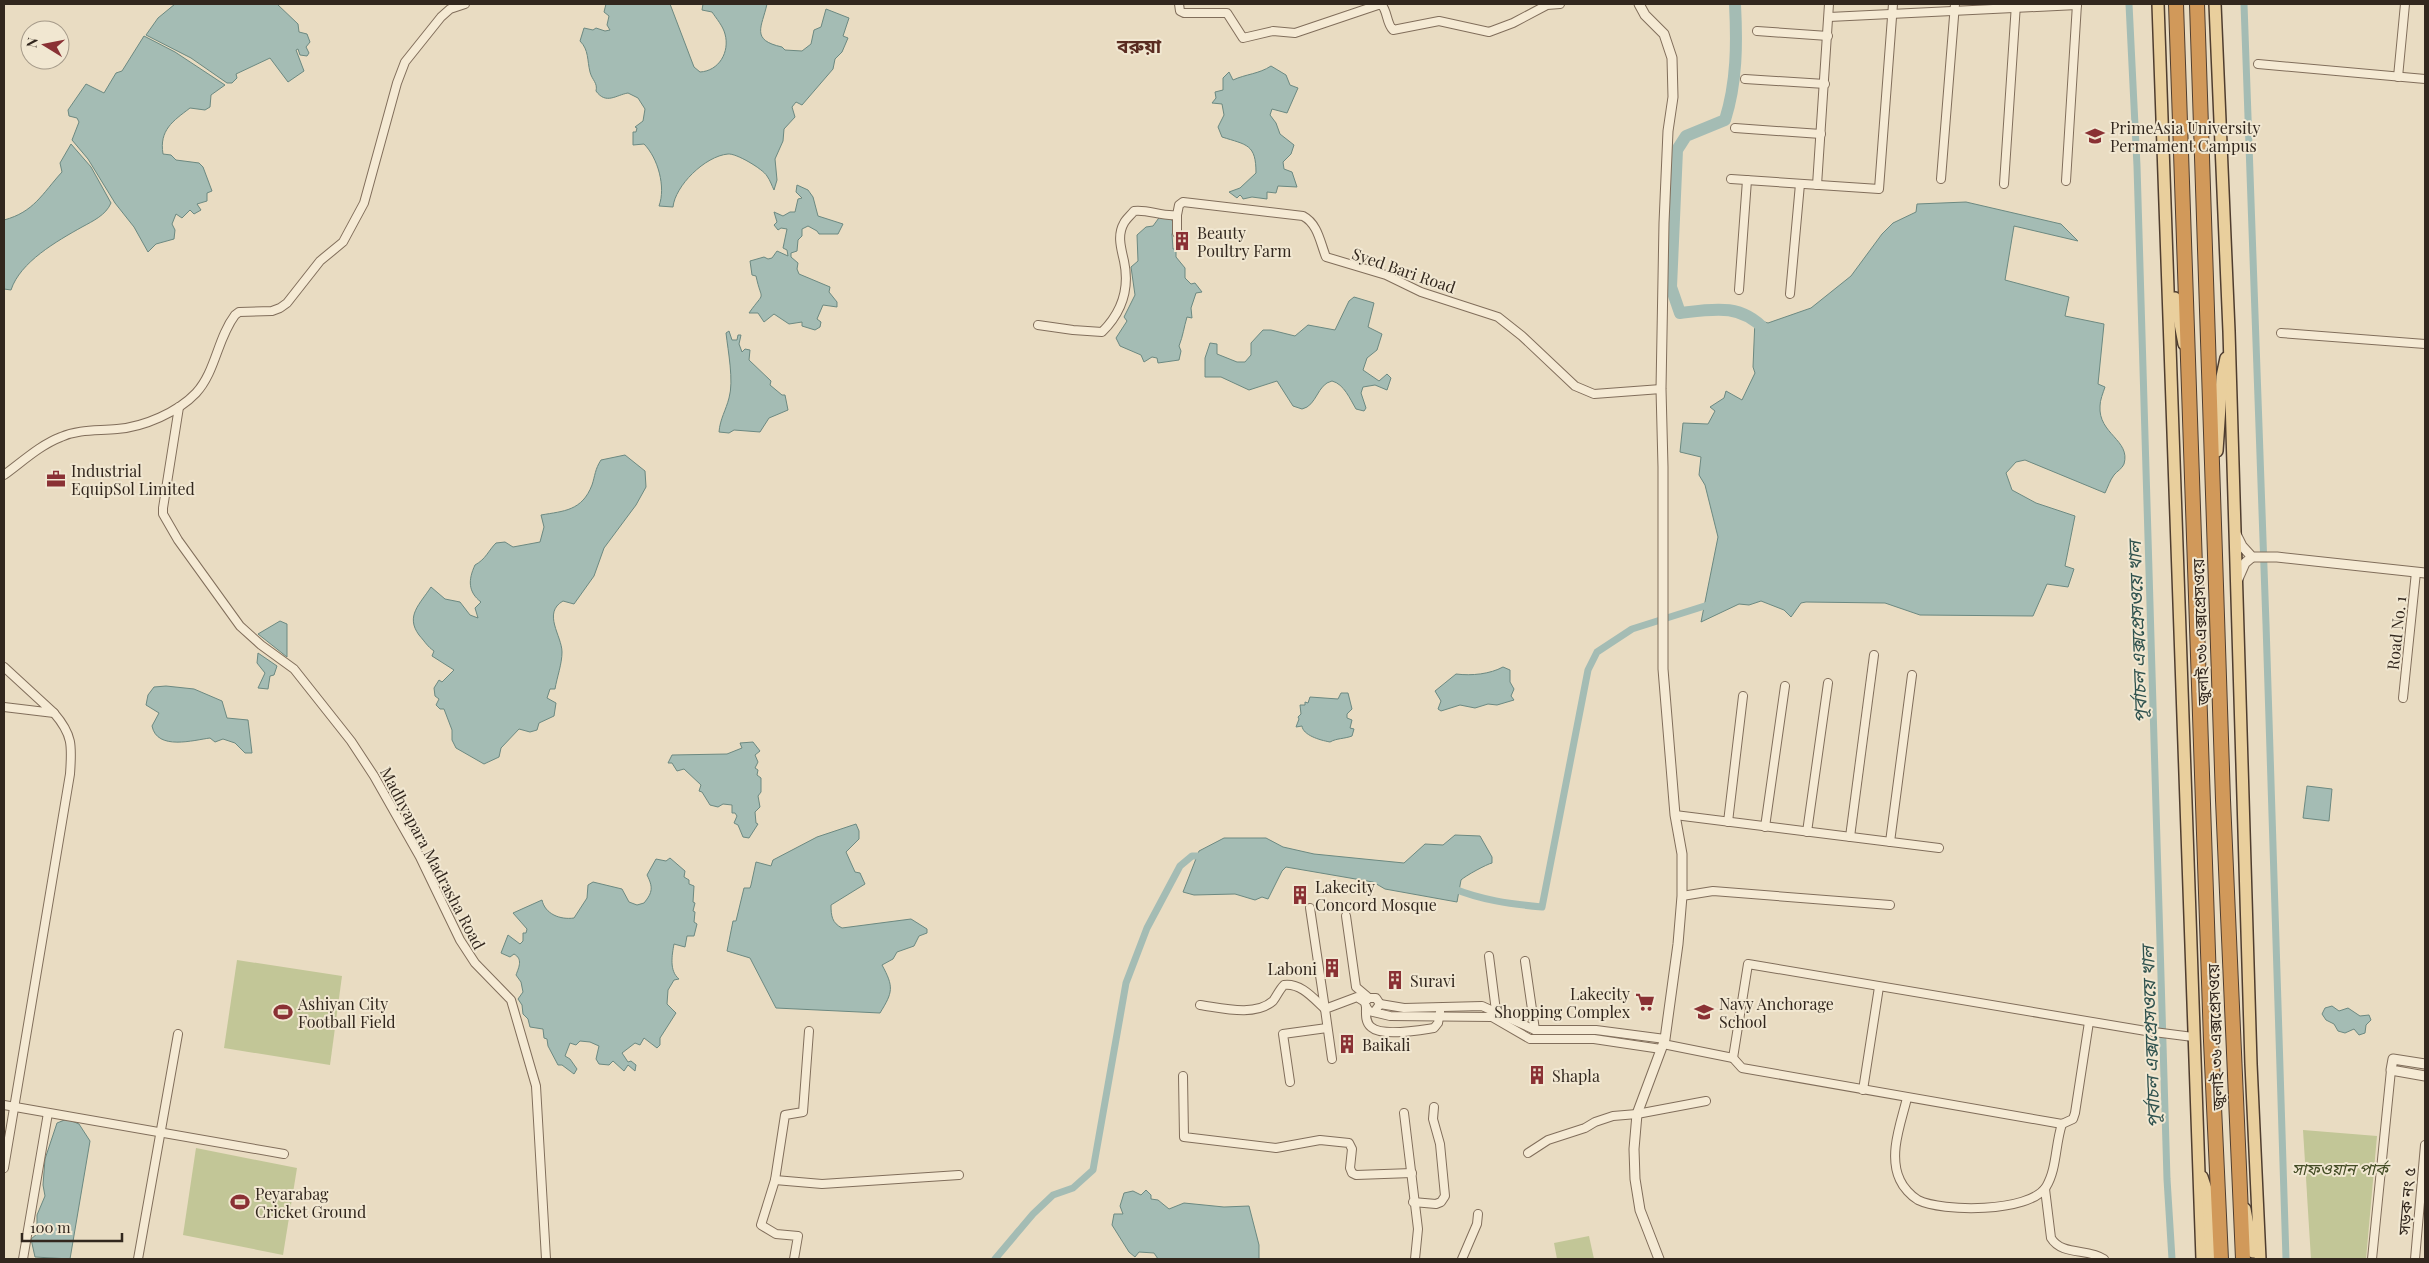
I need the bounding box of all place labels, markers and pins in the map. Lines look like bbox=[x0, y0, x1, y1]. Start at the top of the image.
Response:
place label: PrimeAsia University Permament Campus bbox=[2110, 117, 2261, 156]
school or university icon: PrimeAsia University Permament Campus bbox=[2084, 125, 2106, 147]
place label: Beauty Poultry Farm bbox=[1197, 222, 1291, 261]
building icon: Beauty Poultry Farm bbox=[1171, 230, 1193, 252]
place label: Industrial EquipSol Limited bbox=[71, 460, 195, 499]
office icon: Industrial EquipSol Limited bbox=[45, 468, 67, 490]
place label: Lakecity Concord Mosque bbox=[1315, 876, 1437, 915]
building icon: Lakecity Concord Mosque bbox=[1289, 884, 1311, 906]
building icon: Laboni bbox=[1321, 957, 1343, 979]
place label: Laboni bbox=[1268, 958, 1317, 979]
building icon: Suravi bbox=[1384, 969, 1406, 991]
place label: Suravi bbox=[1410, 970, 1456, 991]
place label: Lakecity Shopping Complex bbox=[1494, 983, 1631, 1022]
supermarket icon: Lakecity Shopping Complex bbox=[1634, 991, 1656, 1013]
place label: Ashiyan City Football Field bbox=[297, 993, 396, 1032]
place label: Navy Anchorage School bbox=[1719, 993, 1834, 1032]
sports icon: Ashiyan City Football Field bbox=[272, 1001, 294, 1023]
school or university icon: Navy Anchorage School bbox=[1693, 1001, 1715, 1023]
building icon: Baikali bbox=[1336, 1033, 1358, 1055]
place label: Baikali bbox=[1362, 1034, 1411, 1055]
building icon: Shapla bbox=[1526, 1064, 1548, 1086]
place label: Shapla bbox=[1552, 1065, 1600, 1086]
place label: Peyarabag Cricket Ground bbox=[255, 1183, 366, 1222]
sports icon: Peyarabag Cricket Ground bbox=[229, 1191, 251, 1213]

